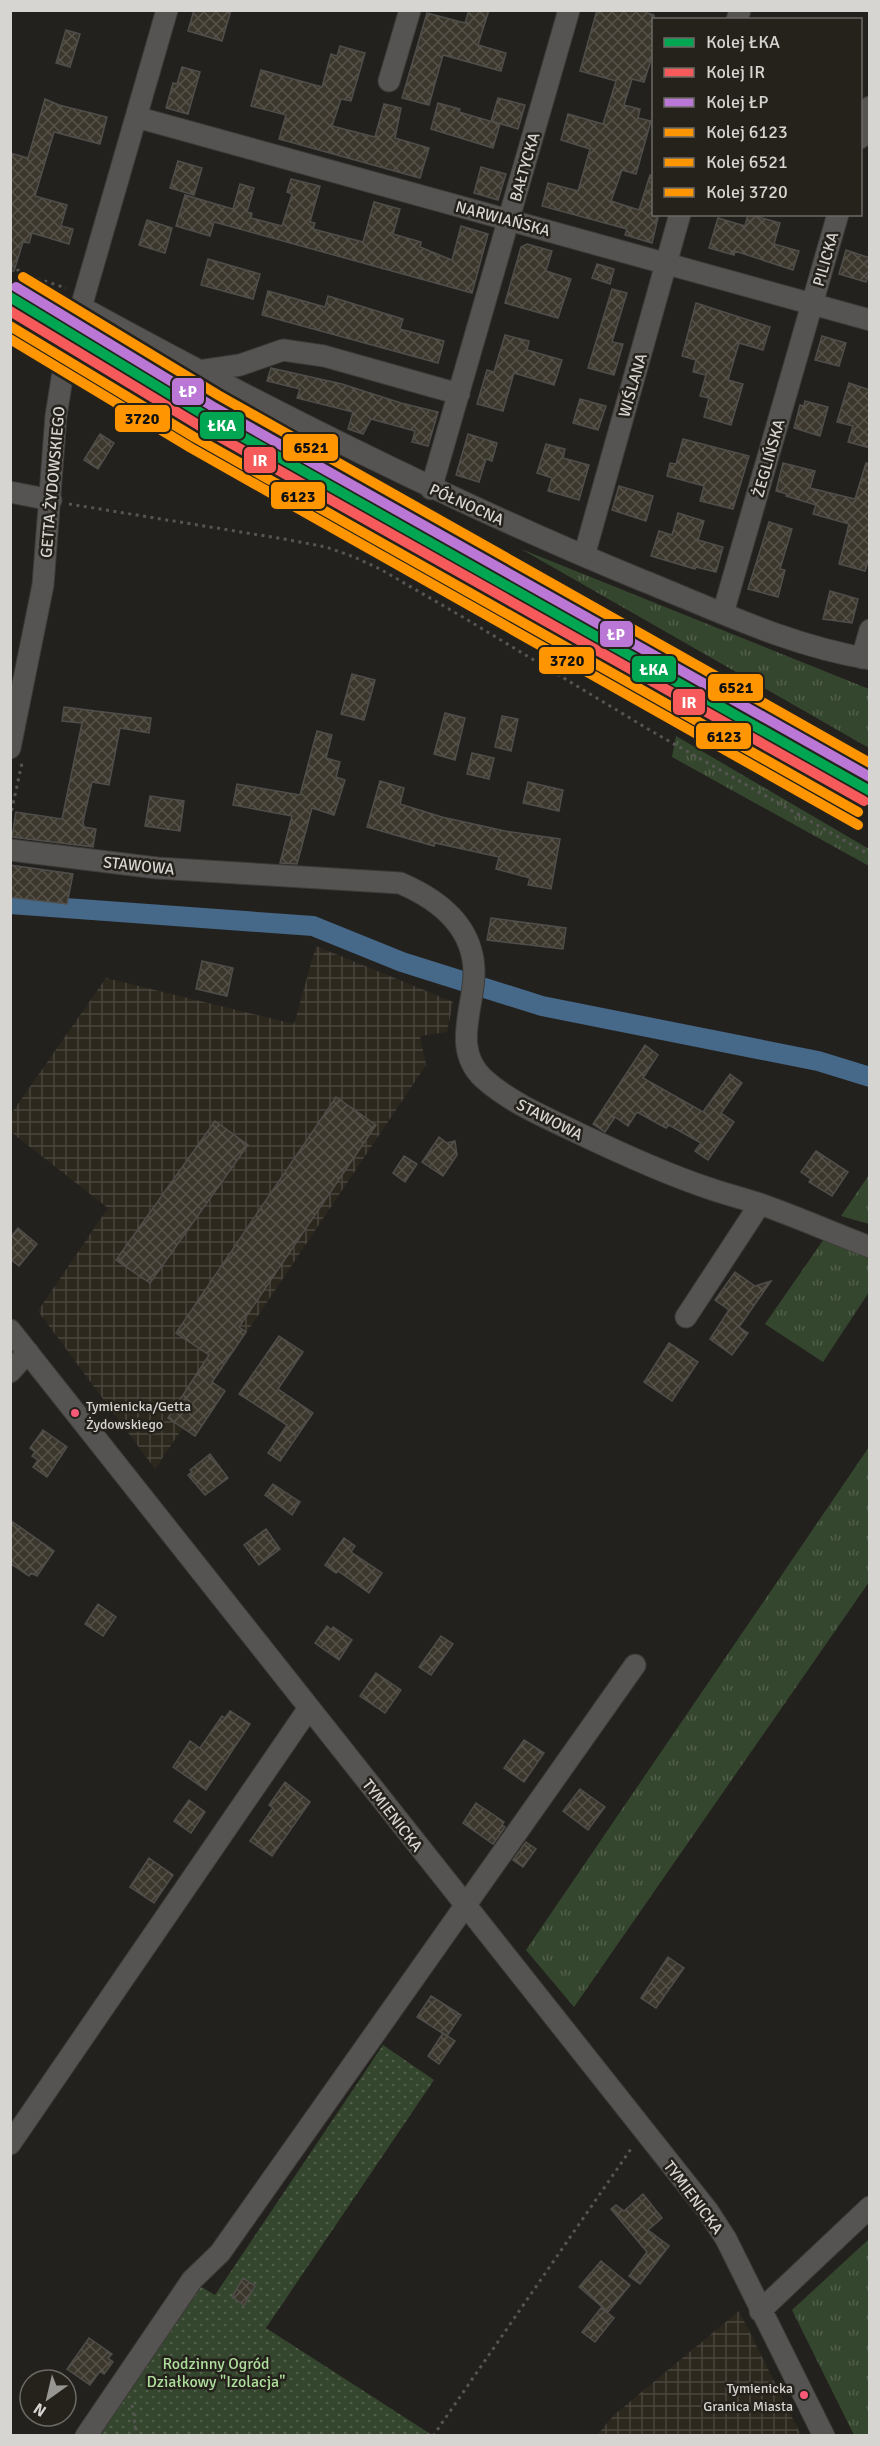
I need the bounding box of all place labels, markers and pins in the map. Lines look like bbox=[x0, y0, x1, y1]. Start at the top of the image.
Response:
place label: Tymienicka/Getta Żydowskiego bbox=[86, 1398, 191, 1433]
marker: Tymienicka/Getta Żydowskiego bbox=[69, 1407, 81, 1419]
place label: Tymienicka Granica Miasta bbox=[703, 2380, 793, 2415]
marker: Tymienicka Granica Miasta bbox=[798, 2389, 810, 2401]

